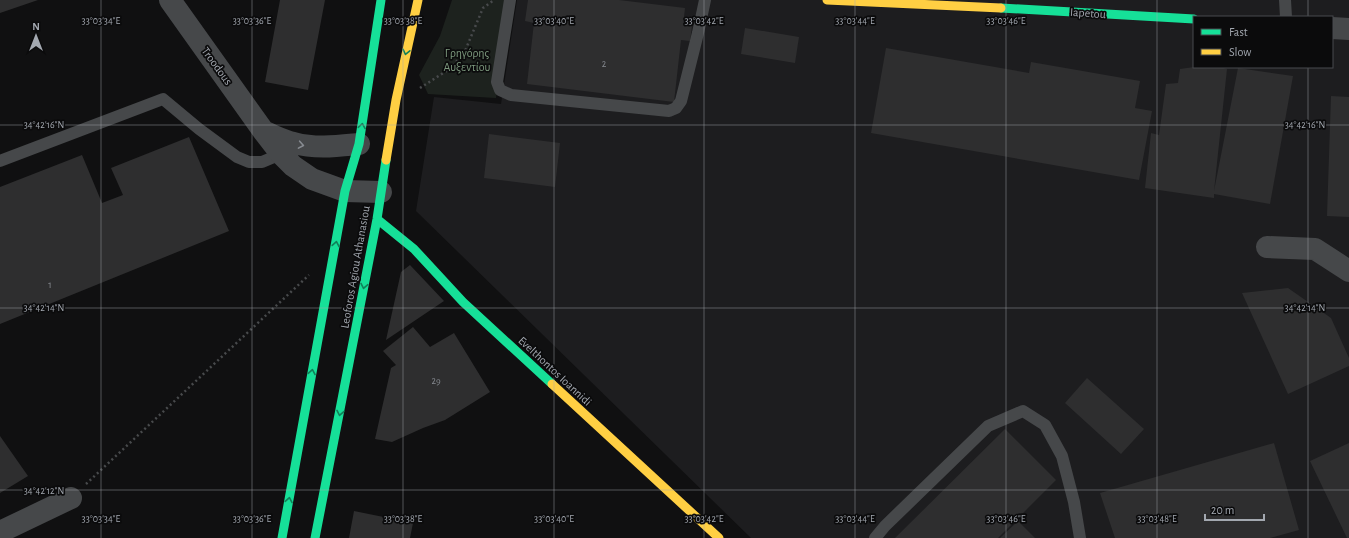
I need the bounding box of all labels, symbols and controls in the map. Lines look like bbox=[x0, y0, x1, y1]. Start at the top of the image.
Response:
street label: Iapetou bbox=[1070, 6, 1106, 20]
north arrow bbox=[16, 16, 56, 56]
text: 33°03'34"E bbox=[82, 16, 121, 26]
text: 33°03'36"E bbox=[233, 16, 272, 26]
text: 33°03'38"E bbox=[384, 16, 423, 26]
text: 33°03'40"E bbox=[534, 16, 574, 26]
text: 33°03'42"E bbox=[684, 16, 724, 26]
text: 33°03'44"E bbox=[835, 16, 875, 26]
text: 33°03'46"E bbox=[986, 16, 1026, 26]
legend bbox=[1193, 16, 1333, 68]
text: N bbox=[32, 21, 40, 32]
text: Fast bbox=[1229, 26, 1248, 38]
street label: Troodous bbox=[199, 45, 235, 87]
text: Slow bbox=[1229, 46, 1251, 58]
park label: Γρηγόρης Αυξεντίου bbox=[443, 47, 491, 74]
one-way arrow bbox=[403, 49, 411, 55]
house number: 2 bbox=[602, 59, 607, 69]
text: 34°42'16"N bbox=[24, 120, 64, 130]
text: 34°42'16"N bbox=[1285, 120, 1325, 130]
one-way arrow bbox=[357, 123, 366, 129]
one-way arrow bbox=[298, 140, 304, 148]
street label: Leoforos Agiou Athanasiou bbox=[338, 205, 372, 329]
one-way arrow bbox=[331, 241, 339, 247]
house number: 1 bbox=[48, 280, 52, 290]
one-way arrow bbox=[361, 283, 369, 289]
text: 34°42'14"N bbox=[24, 303, 64, 313]
text: 34°42'14"N bbox=[1285, 303, 1325, 313]
street label: Evelthontos Ioannidi bbox=[516, 334, 594, 408]
one-way arrow bbox=[307, 369, 316, 375]
house number: 29 bbox=[431, 376, 441, 386]
one-way arrow bbox=[336, 410, 344, 417]
text: 34°42'12"N bbox=[24, 486, 64, 496]
scale bar bbox=[1205, 496, 1264, 522]
one-way arrow bbox=[284, 497, 292, 503]
text: 20 m bbox=[1211, 504, 1234, 516]
text: 33°03'34"E bbox=[82, 514, 121, 524]
text: 33°03'36"E bbox=[233, 514, 272, 524]
text: 33°03'38"E bbox=[384, 514, 423, 524]
text: 33°03'40"E bbox=[534, 514, 574, 524]
text: 33°03'42"E bbox=[684, 514, 724, 524]
text: 33°03'44"E bbox=[835, 514, 875, 524]
text: 33°03'46"E bbox=[986, 514, 1026, 524]
text: 33°03'48"E bbox=[1137, 514, 1177, 524]

